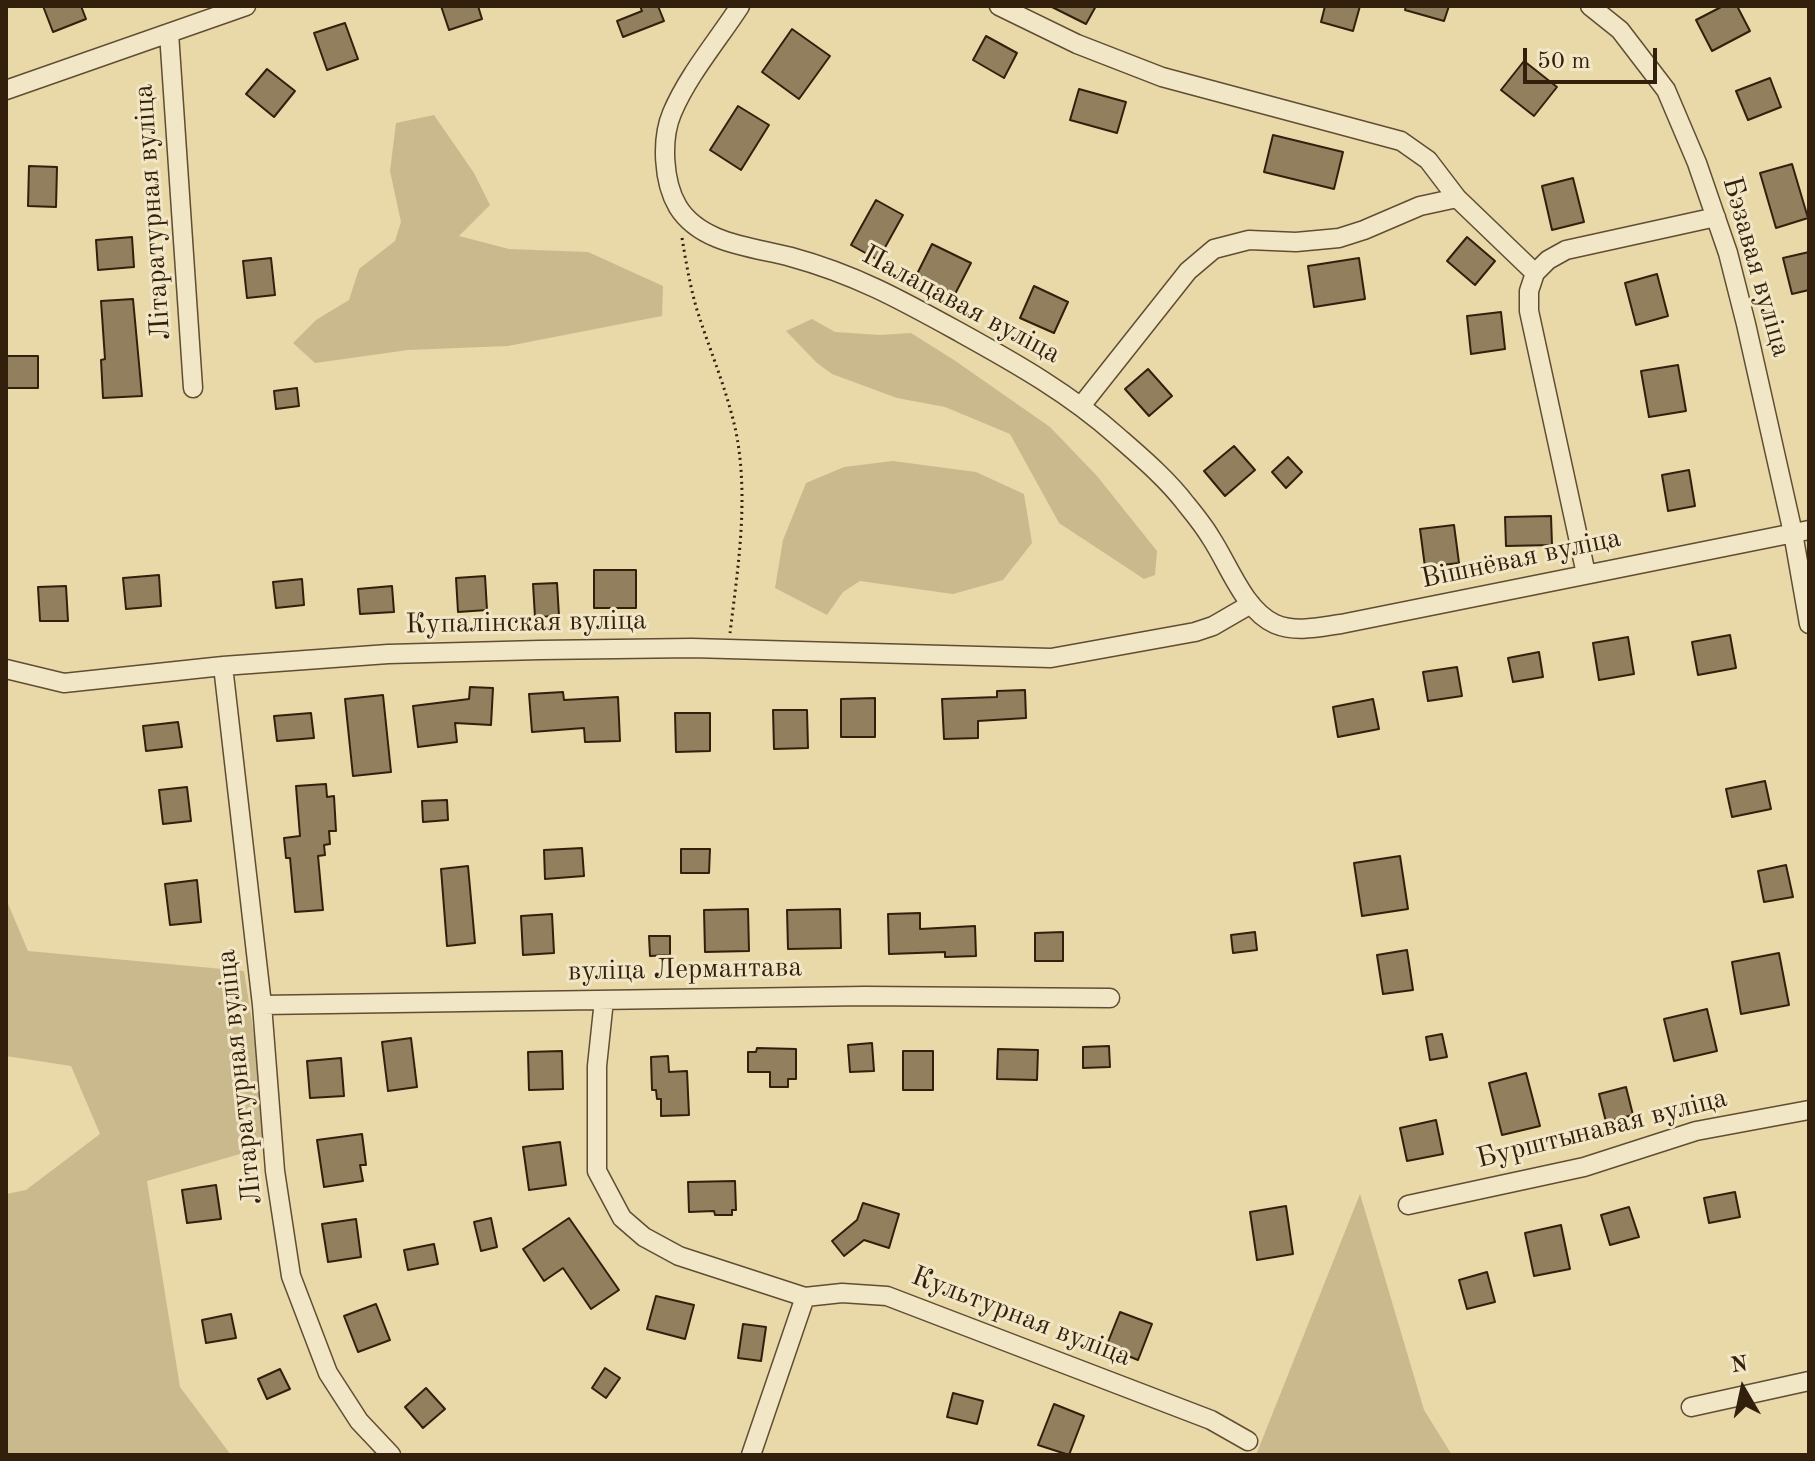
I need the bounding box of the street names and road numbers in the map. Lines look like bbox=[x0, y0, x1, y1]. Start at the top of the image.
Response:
street label: Літаратурная вуліца bbox=[127, 83, 179, 341]
street label: Бэзавая вуліца bbox=[1714, 173, 1798, 361]
street label: Палацавая вуліца bbox=[856, 238, 1066, 372]
street label: Вішнёвая вуліца bbox=[1418, 521, 1624, 597]
street label: Купалінская вуліца bbox=[405, 604, 647, 642]
street label: Літаратурная вуліца bbox=[210, 948, 270, 1206]
street label: вуліца Лермантава bbox=[568, 951, 802, 989]
street label: Бурштынавая вуліца bbox=[1473, 1082, 1731, 1176]
street label: Культурная вуліца bbox=[906, 1260, 1136, 1374]

